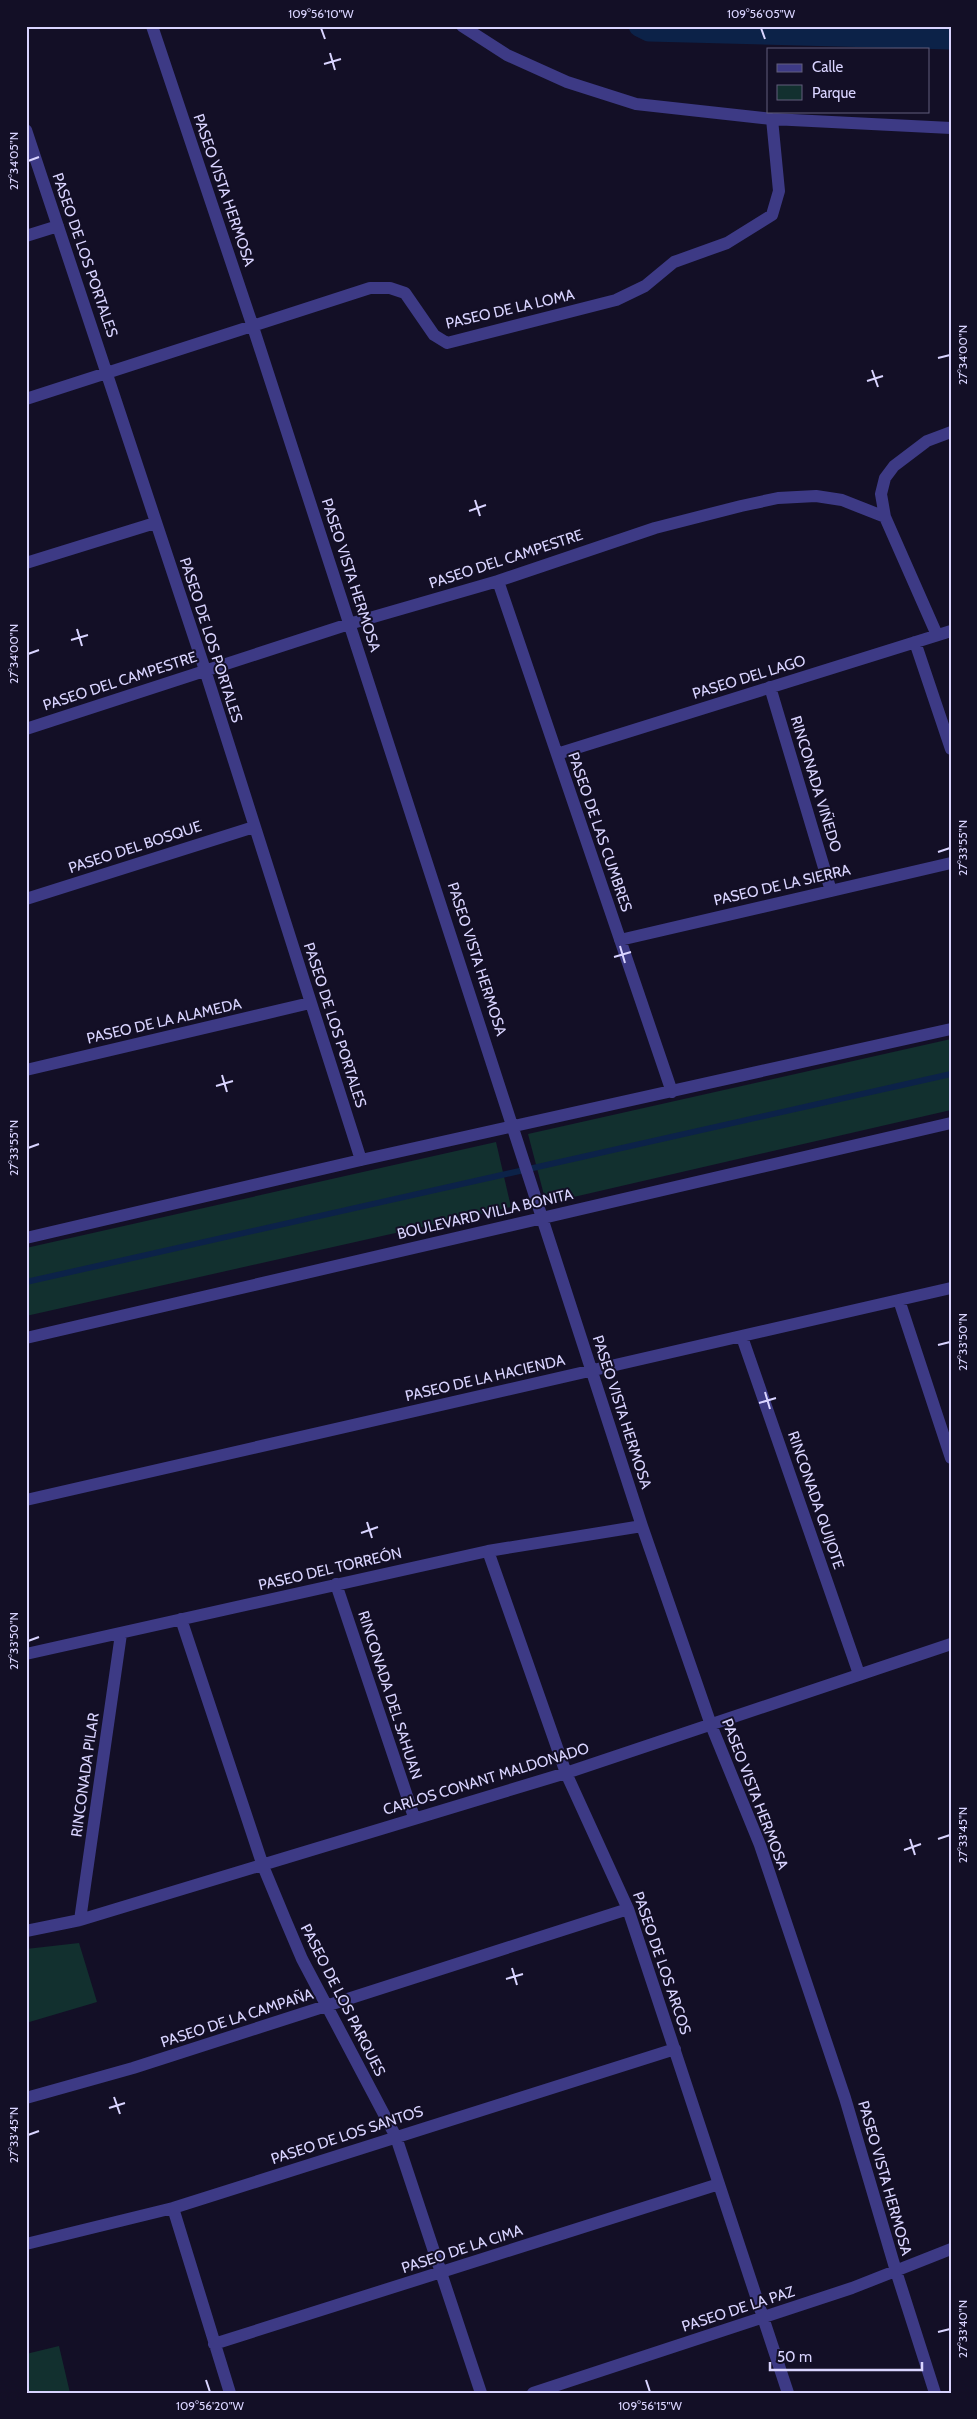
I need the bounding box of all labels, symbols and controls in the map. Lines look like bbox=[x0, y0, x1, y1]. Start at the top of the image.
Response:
text: 109°56'10"W bbox=[288, 6, 354, 21]
text: 109°56'05"W bbox=[727, 6, 796, 21]
legend bbox=[767, 48, 930, 112]
text: Calle bbox=[812, 58, 843, 76]
text: Parque bbox=[812, 84, 856, 102]
street label: PASEO VISTA HERMOSA bbox=[189, 111, 259, 269]
text: 27°34'05"N bbox=[6, 132, 21, 190]
street label: PASEO DE LOS PORTALES bbox=[48, 171, 122, 340]
street label: PASEO DE LA LOMA bbox=[444, 285, 577, 333]
text: 27°34'00"N bbox=[955, 325, 970, 385]
street label: PASEO VISTA HERMOSA bbox=[318, 496, 385, 655]
street label: PASEO DEL CAMPESTRE bbox=[427, 526, 585, 592]
street label: PASEO DE LOS PORTALES bbox=[176, 555, 246, 725]
text: 27°34'00"N bbox=[6, 624, 21, 684]
street label: PASEO DEL CAMPESTRE bbox=[41, 648, 199, 714]
street label: PASEO DEL LAGO bbox=[690, 651, 808, 703]
street label: RINCONADA VIÑEDO bbox=[787, 714, 845, 854]
street label: PASEO DE LAS CUMBRES bbox=[564, 750, 636, 914]
street label: PASEO DEL BOSQUE bbox=[66, 817, 204, 877]
text: 27°33'55"N bbox=[955, 820, 970, 876]
street label: PASEO DE LA SIERRA bbox=[712, 860, 853, 910]
street label: PASEO VISTA HERMOSA bbox=[444, 880, 511, 1039]
street label: PASEO DE LOS PORTALES bbox=[300, 940, 370, 1110]
street label: PASEO DE LA ALAMEDA bbox=[85, 994, 244, 1048]
text: 27°33'55"N bbox=[6, 1120, 21, 1176]
street label: BOULEVARD VILLA BONITA bbox=[395, 1185, 576, 1243]
text: 27°33'50"N bbox=[955, 1313, 970, 1371]
street label: PASEO VISTA HERMOSA bbox=[589, 1333, 656, 1492]
street label: PASEO DE LA HACIENDA bbox=[403, 1351, 567, 1405]
street label: RINCONADA QUIJOTE bbox=[784, 1429, 848, 1571]
street label: PASEO DEL TORREÓN bbox=[256, 1543, 403, 1594]
street label: RINCONADA DEL SAHUAN bbox=[354, 1608, 426, 1782]
text: 27°33'50"N bbox=[6, 1612, 21, 1670]
street label: RINCONADA PILAR bbox=[67, 1712, 103, 1838]
street label: PASEO VISTA HERMOSA bbox=[718, 1716, 792, 1873]
street label: CARLOS CONANT MALDONADO bbox=[381, 1739, 591, 1819]
text: 27°33'45"N bbox=[955, 1807, 970, 1863]
street label: PASEO DE LOS ARCOS bbox=[629, 1889, 695, 2037]
street label: PASEO DE LOS PARQUES bbox=[297, 1921, 389, 2079]
street label: PASEO DE LA CAMPAÑA bbox=[158, 1985, 316, 2051]
street label: PASEO VISTA HERMOSA bbox=[854, 2099, 916, 2258]
street label: PASEO DE LOS SANTOS bbox=[269, 2102, 426, 2168]
text: 27°33'45"N bbox=[6, 2107, 21, 2163]
street label: PASEO DE LA CIMA bbox=[399, 2221, 526, 2277]
street label: PASEO DE LA PAZ bbox=[679, 2282, 797, 2336]
text: 27°33'40"N bbox=[955, 2300, 970, 2358]
scale bar bbox=[770, 2339, 922, 2371]
text: 50 m bbox=[777, 2348, 812, 2366]
text: 109°56'20"W bbox=[176, 2398, 245, 2413]
text: 109°56'15"W bbox=[618, 2398, 682, 2413]

